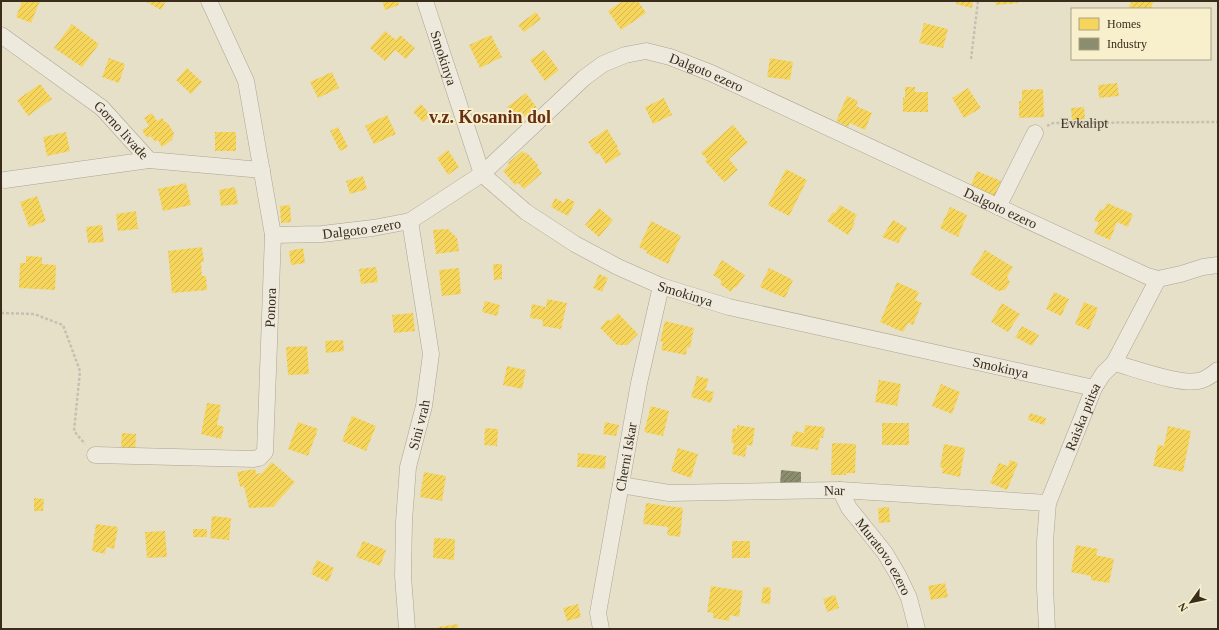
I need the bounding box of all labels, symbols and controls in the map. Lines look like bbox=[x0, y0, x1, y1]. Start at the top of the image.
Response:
legend bbox=[1071, 8, 1211, 60]
text: Homes bbox=[1107, 17, 1141, 31]
street label: Smokinya bbox=[428, 29, 460, 88]
text: Industry bbox=[1107, 37, 1147, 51]
street label: Dalgoto ezero bbox=[667, 50, 746, 95]
street label: Gorno livade bbox=[92, 98, 152, 162]
district label: v.z. Kosanin dol bbox=[429, 107, 551, 127]
street label: Evkalipt bbox=[1061, 115, 1108, 130]
street label: Dalgoto ezero bbox=[962, 184, 1040, 231]
street label: Dalgoto ezero bbox=[322, 215, 402, 241]
street label: Smokinya bbox=[656, 278, 715, 309]
street label: Ponora bbox=[262, 287, 279, 328]
street label: Smokinya bbox=[971, 354, 1031, 381]
street label: Raiska ptitsa bbox=[1062, 379, 1103, 453]
street label: Sini vrah bbox=[405, 399, 432, 451]
street label: Cherni Iskar bbox=[612, 421, 639, 492]
street label: Nar bbox=[824, 482, 846, 498]
street label: Muratovo ezero bbox=[853, 515, 914, 597]
north arrow bbox=[1171, 582, 1211, 622]
text: N bbox=[1175, 601, 1190, 614]

